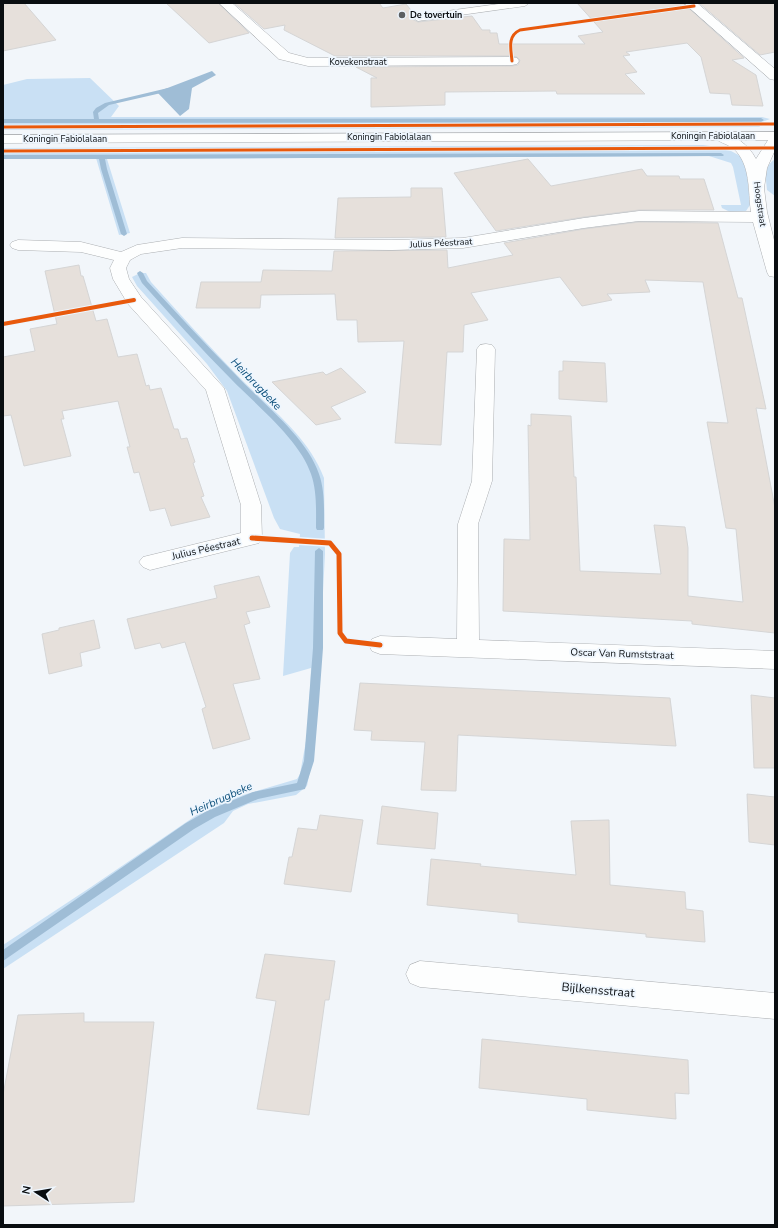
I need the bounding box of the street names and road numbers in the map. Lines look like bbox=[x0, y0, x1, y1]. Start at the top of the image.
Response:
street label: Kovekenstraat bbox=[329, 56, 388, 68]
street label: Koningin Fabiolalaan bbox=[671, 130, 755, 142]
street label: Koningin Fabiolalaan bbox=[347, 131, 431, 143]
street label: Koningin Fabiolalaan bbox=[23, 133, 107, 145]
street label: Hoogstraat bbox=[751, 181, 769, 228]
street label: Julius Péestraat bbox=[408, 235, 474, 251]
street label: Julius Péestraat bbox=[169, 534, 242, 564]
street label: Oscar Van Rumststraat bbox=[570, 645, 674, 663]
street label: Bijlkensstraat bbox=[561, 979, 636, 1001]

